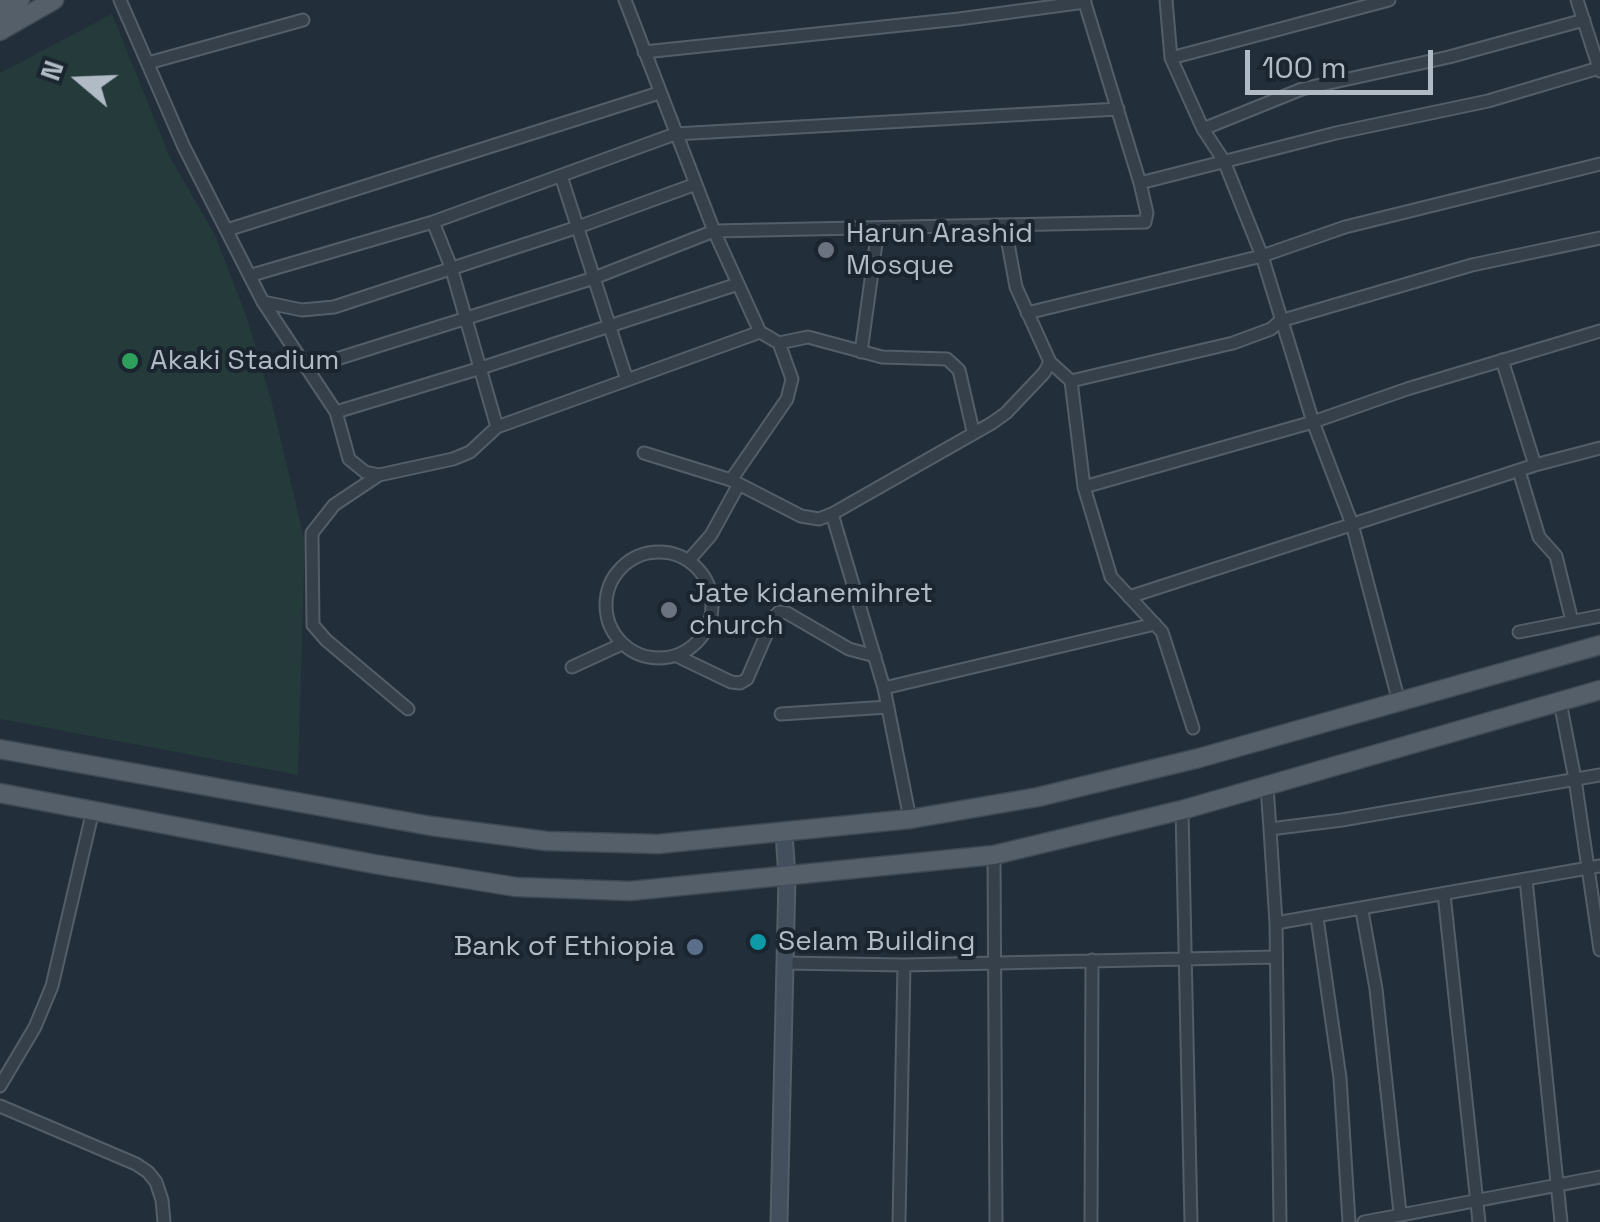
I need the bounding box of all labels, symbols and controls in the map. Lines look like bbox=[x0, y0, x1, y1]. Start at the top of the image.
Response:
north arrow bbox=[30, 30, 130, 130]
scale bar bbox=[1250, 30, 1438, 92]
text: 100 m bbox=[1262, 48, 1347, 87]
text: N bbox=[32, 56, 72, 85]
place label: Harun Arashid Mosque bbox=[846, 217, 1033, 283]
marker: Harun Arashid Mosque bbox=[815, 239, 837, 261]
place label: Akaki Stadium bbox=[150, 344, 339, 378]
marker: Akaki Stadium bbox=[119, 350, 141, 372]
place label: Jate kidanemihret church bbox=[689, 577, 933, 643]
marker: Jate kidanemihret church bbox=[658, 599, 680, 621]
place label: Selam Building bbox=[778, 925, 975, 959]
place label: Bank of Ethiopia bbox=[454, 930, 675, 964]
marker: Selam Building bbox=[747, 931, 769, 953]
marker: Bank of Ethiopia bbox=[684, 936, 706, 958]

